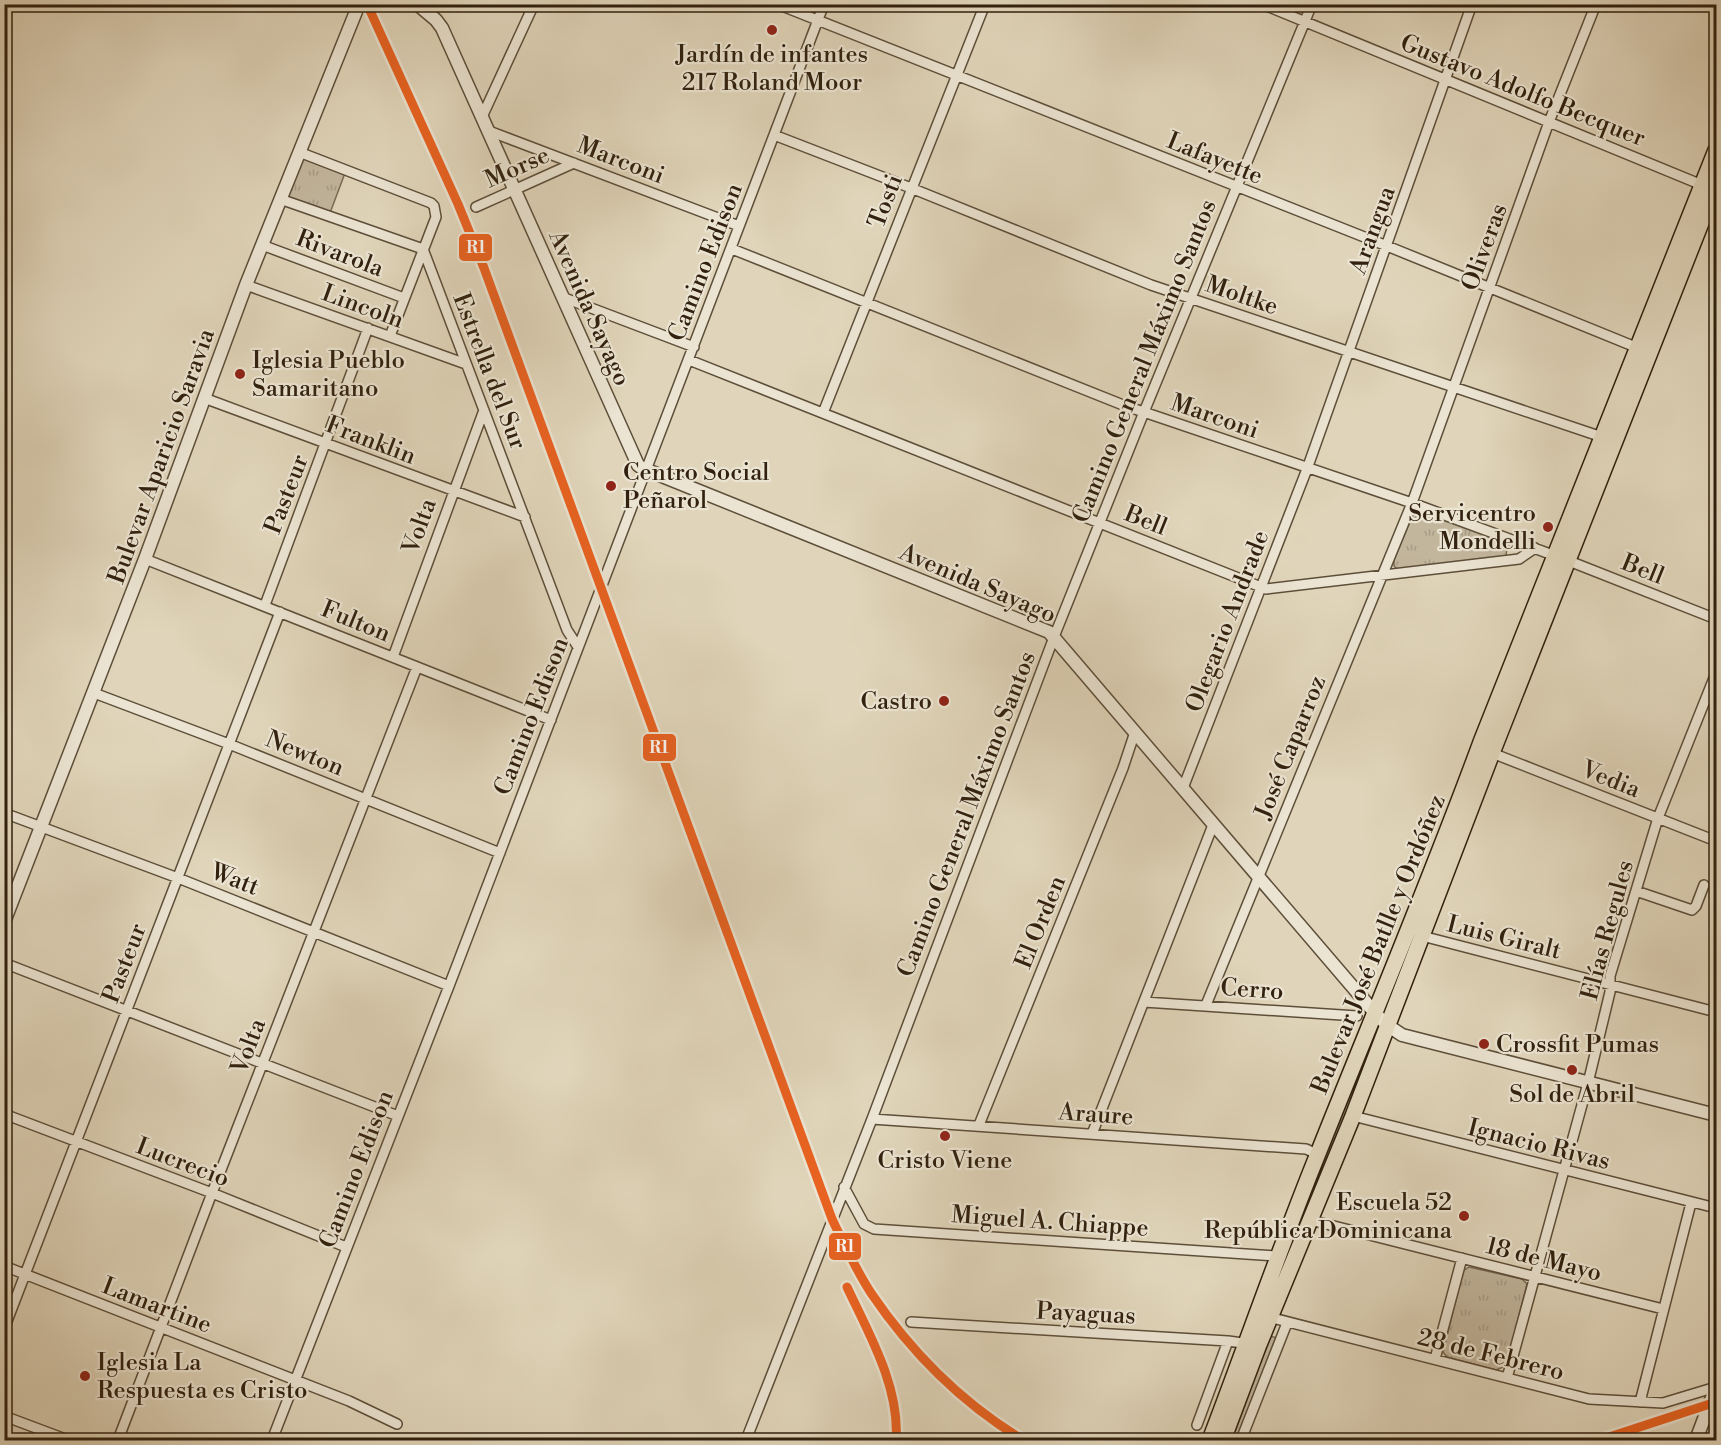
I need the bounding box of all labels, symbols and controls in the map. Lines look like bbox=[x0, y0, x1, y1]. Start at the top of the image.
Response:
marker: Jardín de infantes 217 Roland Moor bbox=[765, 23, 779, 37]
street label: Gustavo Adolfo Becquer bbox=[1396, 28, 1650, 154]
place label: Jardín de infantes 217 Roland Moor bbox=[675, 40, 868, 98]
street label: Lafayette bbox=[1162, 126, 1267, 192]
street label: Marconi bbox=[573, 131, 669, 191]
street label: Morse bbox=[480, 140, 554, 195]
street label: Tosti bbox=[862, 170, 910, 233]
street label: Camino Edison bbox=[662, 179, 750, 346]
street label: Arangua bbox=[1343, 181, 1403, 279]
street label: Camino General Máximo Santos bbox=[1066, 195, 1224, 528]
street label: Oliveras bbox=[1455, 200, 1514, 295]
street label: Rivarola bbox=[292, 224, 388, 285]
street label: Avenida Sayago bbox=[541, 225, 637, 391]
line badge: R1 bbox=[458, 233, 493, 262]
text: R1 bbox=[466, 238, 486, 258]
street label: Moltke bbox=[1201, 270, 1282, 322]
street label: Lincoln bbox=[318, 278, 408, 336]
street label: Estrella del Sur bbox=[445, 289, 533, 454]
street label: Bulevar Aparicio Saravia bbox=[102, 324, 222, 589]
place label: Iglesia Pueblo Samaritano bbox=[252, 346, 405, 404]
marker: Iglesia Pueblo Samaritano bbox=[233, 367, 247, 381]
street label: Marconi bbox=[1167, 388, 1263, 446]
street label: Franklin bbox=[321, 410, 420, 472]
street label: Pasteur bbox=[258, 450, 316, 538]
place label: Centro Social Peñarol bbox=[623, 458, 769, 516]
marker: Centro Social Peñarol bbox=[604, 479, 618, 493]
street label: Volta bbox=[396, 494, 444, 559]
street label: Bell bbox=[1119, 499, 1171, 543]
place label: Servicentro Mondelli bbox=[1408, 499, 1536, 557]
marker: Servicentro Mondelli bbox=[1541, 520, 1555, 534]
street label: Olegario Andrade bbox=[1179, 526, 1276, 717]
street label: Avenida Sayago bbox=[894, 537, 1060, 630]
street label: Bell bbox=[1616, 548, 1668, 592]
street label: Fulton bbox=[316, 594, 395, 649]
street label: Camino Edison bbox=[488, 633, 576, 800]
street label: Camino General Máximo Santos bbox=[891, 647, 1043, 981]
street label: José Caparroz bbox=[1248, 671, 1333, 824]
place label: Castro bbox=[861, 687, 932, 717]
marker: Castro bbox=[937, 694, 951, 708]
street label: Newton bbox=[261, 725, 348, 783]
line badge: R1 bbox=[642, 733, 677, 762]
text: R1 bbox=[649, 738, 669, 758]
street label: Vedia bbox=[1576, 754, 1645, 806]
street label: Bulevar José Batlle y Ordóñez bbox=[1305, 790, 1453, 1099]
street label: Watt bbox=[205, 857, 264, 903]
street label: Elías Regules bbox=[1575, 857, 1641, 1003]
street label: El Orden bbox=[1009, 871, 1073, 973]
street label: Luis Giralt bbox=[1444, 909, 1564, 967]
street label: Pasteur bbox=[96, 919, 154, 1007]
street label: Cerro bbox=[1219, 973, 1284, 1007]
street label: Volta bbox=[224, 1014, 273, 1079]
place label: Crossfit Pumas bbox=[1496, 1030, 1659, 1060]
marker: Crossfit Pumas bbox=[1477, 1037, 1491, 1051]
marker: Sol de Abril bbox=[1565, 1063, 1579, 1077]
place label: Sol de Abril bbox=[1509, 1080, 1635, 1110]
street label: Camino Edison bbox=[313, 1086, 401, 1253]
street label: Araure bbox=[1057, 1097, 1134, 1133]
street label: Ignacio Rivas bbox=[1465, 1113, 1613, 1177]
marker: Cristo Viene bbox=[938, 1129, 952, 1143]
street label: Lucrecio bbox=[132, 1131, 234, 1194]
place label: Cristo Viene bbox=[878, 1146, 1012, 1176]
place label: Escuela 52 República Dominicana bbox=[1204, 1188, 1453, 1246]
street label: Miguel A. Chiappe bbox=[950, 1200, 1150, 1244]
marker: Escuela 52 República Dominicana bbox=[1457, 1209, 1471, 1223]
street label: 18 de Mayo bbox=[1483, 1231, 1605, 1289]
line badge: R1 bbox=[828, 1232, 862, 1261]
text: R1 bbox=[835, 1237, 855, 1257]
street label: Lamartine bbox=[98, 1271, 216, 1341]
street label: Payaguas bbox=[1035, 1296, 1136, 1332]
street label: 28 de Febrero bbox=[1414, 1322, 1567, 1388]
place label: Iglesia La Respuesta es Cristo bbox=[97, 1348, 308, 1406]
marker: Iglesia La Respuesta es Cristo bbox=[78, 1369, 92, 1383]

